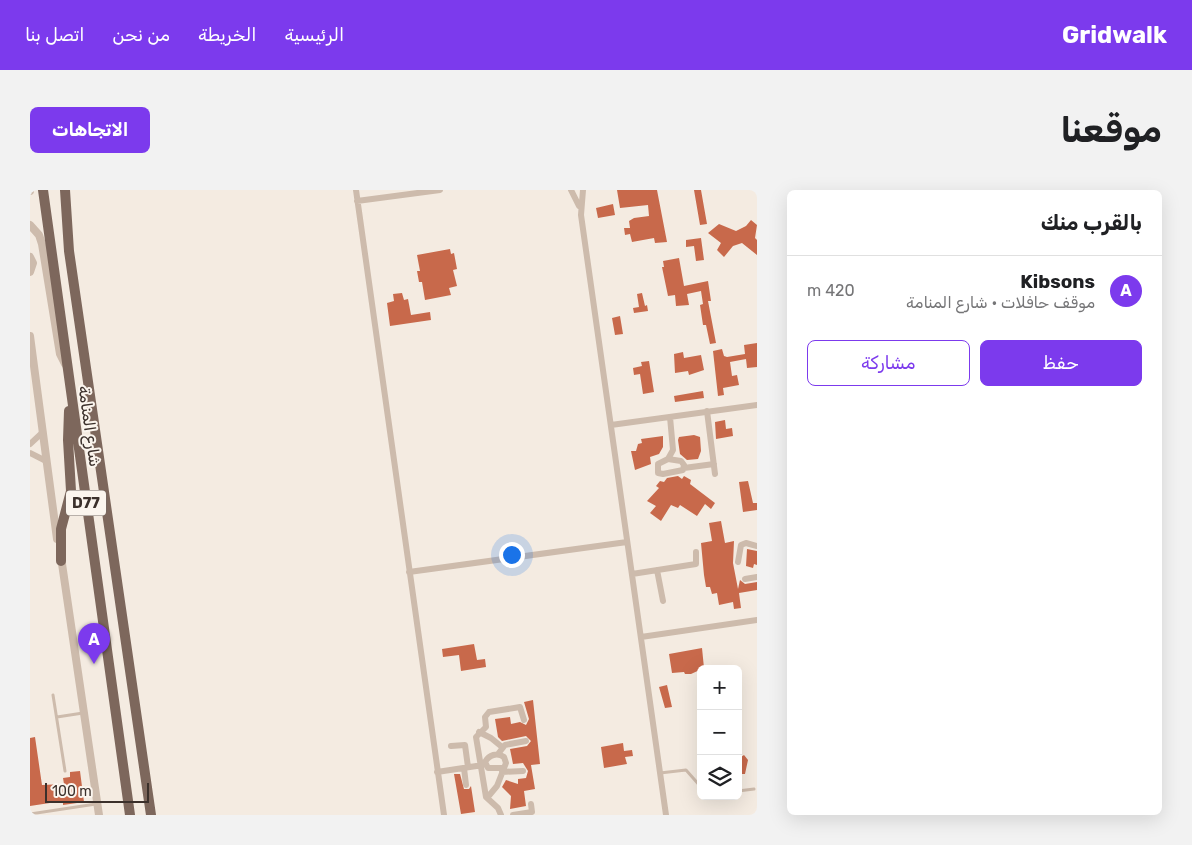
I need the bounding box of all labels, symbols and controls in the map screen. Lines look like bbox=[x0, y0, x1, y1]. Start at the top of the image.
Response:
text: Gridwalk bbox=[1062, 21, 1167, 49]
text: اتصل بنا bbox=[25, 24, 84, 46]
text: من نحن bbox=[112, 24, 170, 46]
text: الخريطة bbox=[198, 24, 256, 46]
text: الرئيسية bbox=[284, 24, 344, 46]
button: الاتجاهات bbox=[30, 107, 150, 153]
text: موقعنا bbox=[1060, 109, 1162, 151]
text: بالقرب منك bbox=[1041, 210, 1142, 235]
text: Kibsons bbox=[1020, 270, 1095, 293]
text: 420 m bbox=[807, 281, 855, 300]
text: A bbox=[1120, 281, 1132, 300]
text: موقف حافلات · شارع المنامة bbox=[906, 293, 1095, 312]
button: مشاركة bbox=[807, 340, 970, 386]
button: حفظ bbox=[980, 340, 1142, 386]
street label: شارع المنامة bbox=[72, 384, 105, 468]
road number: D77 bbox=[66, 490, 106, 516]
your location bbox=[499, 542, 525, 568]
pin: A bbox=[78, 623, 110, 664]
map controls bbox=[697, 665, 742, 800]
button: + bbox=[697, 665, 742, 710]
button: − bbox=[697, 710, 742, 755]
button: layers bbox=[697, 755, 742, 800]
scale bar bbox=[45, 780, 149, 803]
text: 100 m bbox=[52, 783, 92, 800]

